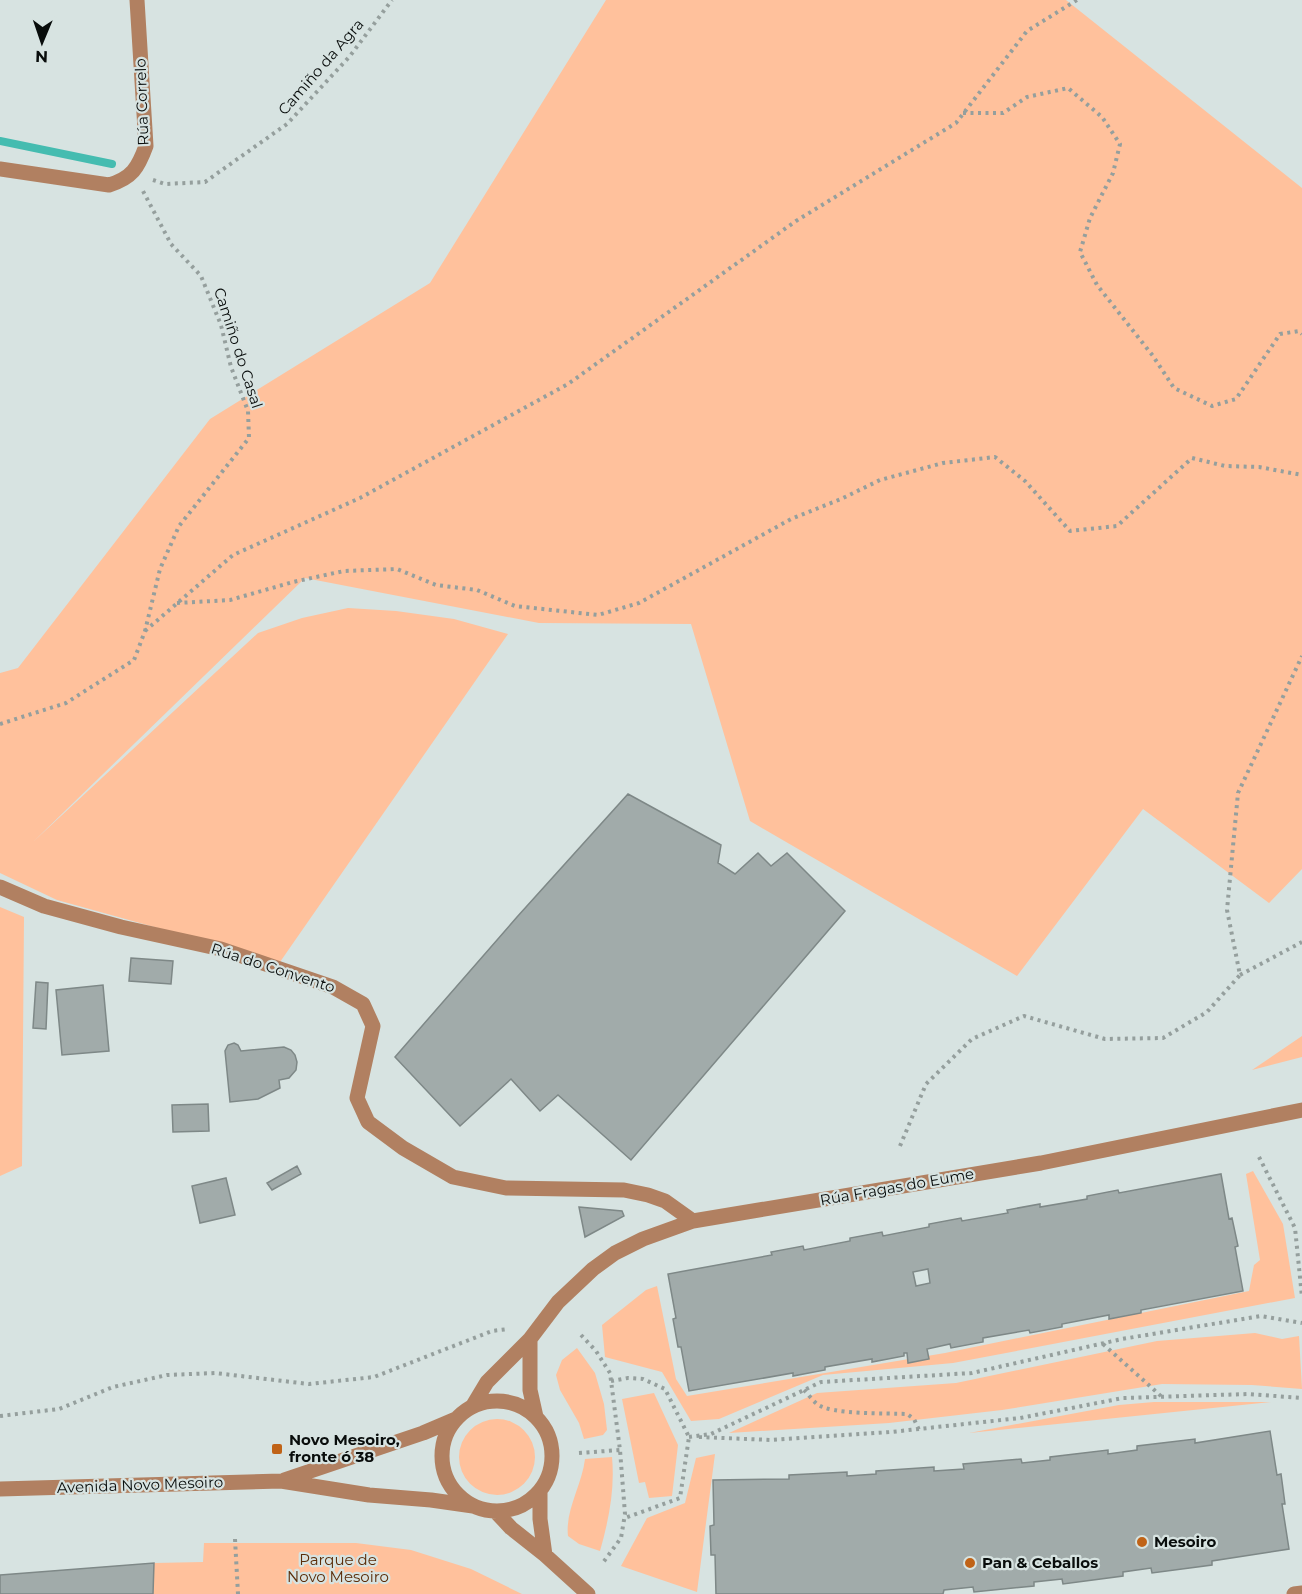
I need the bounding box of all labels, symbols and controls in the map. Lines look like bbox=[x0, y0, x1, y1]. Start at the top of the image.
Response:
north arrow bbox=[12, 12, 72, 72]
street label: Camiño da Agra bbox=[274, 15, 367, 119]
text: N bbox=[35, 47, 48, 66]
street label: Rúa Correlo bbox=[130, 58, 153, 146]
street label: Camiño do Casal bbox=[210, 285, 267, 411]
street label: Rúa do Convento bbox=[209, 939, 338, 997]
street label: Rúa Fragas do Eume bbox=[818, 1164, 975, 1209]
place label: Novo Mesoiro, fronte ó 38 bbox=[289, 1430, 400, 1466]
marker: Novo Mesoiro, fronte ó 38 bbox=[270, 1442, 284, 1456]
street label: Avenida Novo Mesoiro bbox=[56, 1472, 223, 1497]
place label: Mesoiro bbox=[1154, 1532, 1216, 1551]
marker: Mesoiro bbox=[1135, 1535, 1149, 1549]
park label: Parque de Novo Mesoiro bbox=[287, 1550, 389, 1586]
place label: Pan & Ceballos bbox=[982, 1553, 1098, 1572]
marker: Pan & Ceballos bbox=[963, 1556, 977, 1570]

